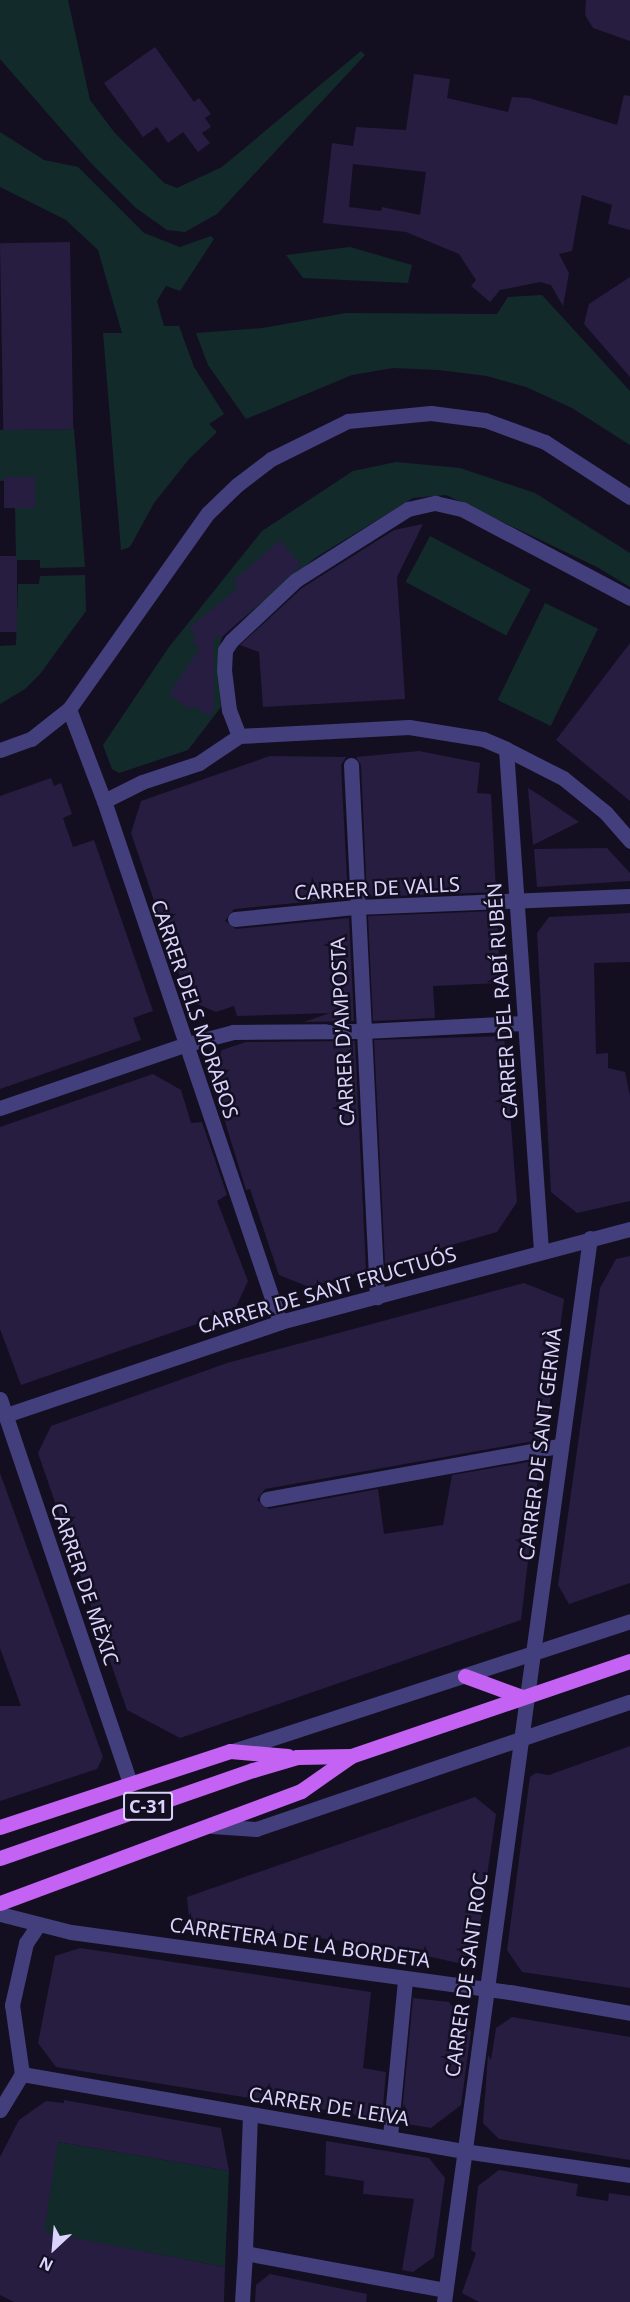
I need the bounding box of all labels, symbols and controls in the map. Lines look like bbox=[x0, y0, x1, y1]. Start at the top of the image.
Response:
street label: CARRER DE VALLS bbox=[294, 872, 460, 904]
street label: CARRER DEL RABÍ RUBÉN bbox=[482, 882, 522, 1120]
street label: CARRER DELS MORABOS bbox=[146, 896, 244, 1122]
street label: CARRER D'AMPOSTA bbox=[325, 937, 359, 1127]
street label: CARRER DE SANT FRUCTUÓS bbox=[195, 1242, 459, 1338]
street label: CARRER DE SANT GERMÀ bbox=[514, 1326, 566, 1562]
street label: CARRER DE MÈXIC bbox=[46, 1500, 124, 1668]
road number: C-31 bbox=[122, 1791, 174, 1821]
street label: CARRER DE SANT ROC bbox=[440, 1871, 492, 2079]
street label: CARRETERA DE LA BORDETA bbox=[168, 1912, 432, 1972]
street label: CARRER DE LEIVA bbox=[247, 2081, 411, 2131]
north arrow bbox=[24, 2218, 84, 2278]
text: N bbox=[35, 2251, 57, 2277]

